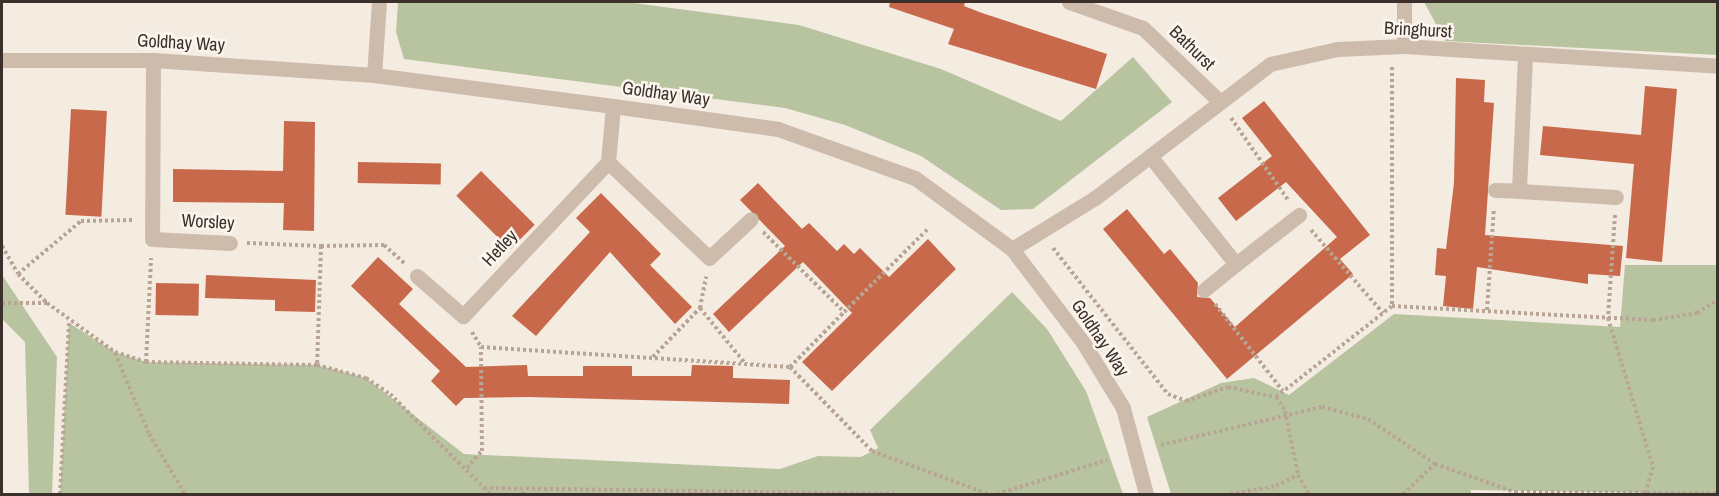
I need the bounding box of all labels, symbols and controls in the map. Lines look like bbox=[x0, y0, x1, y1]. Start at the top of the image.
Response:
street label: Bringhurst bbox=[1383, 17, 1453, 43]
street label: Bathurst bbox=[1165, 21, 1219, 75]
street label: Goldhay Way bbox=[136, 30, 226, 56]
street label: Goldhay Way bbox=[621, 77, 711, 111]
street label: Worsley bbox=[181, 210, 235, 234]
street label: Hetley bbox=[478, 225, 522, 271]
street label: Goldhay Way bbox=[1066, 295, 1134, 381]

